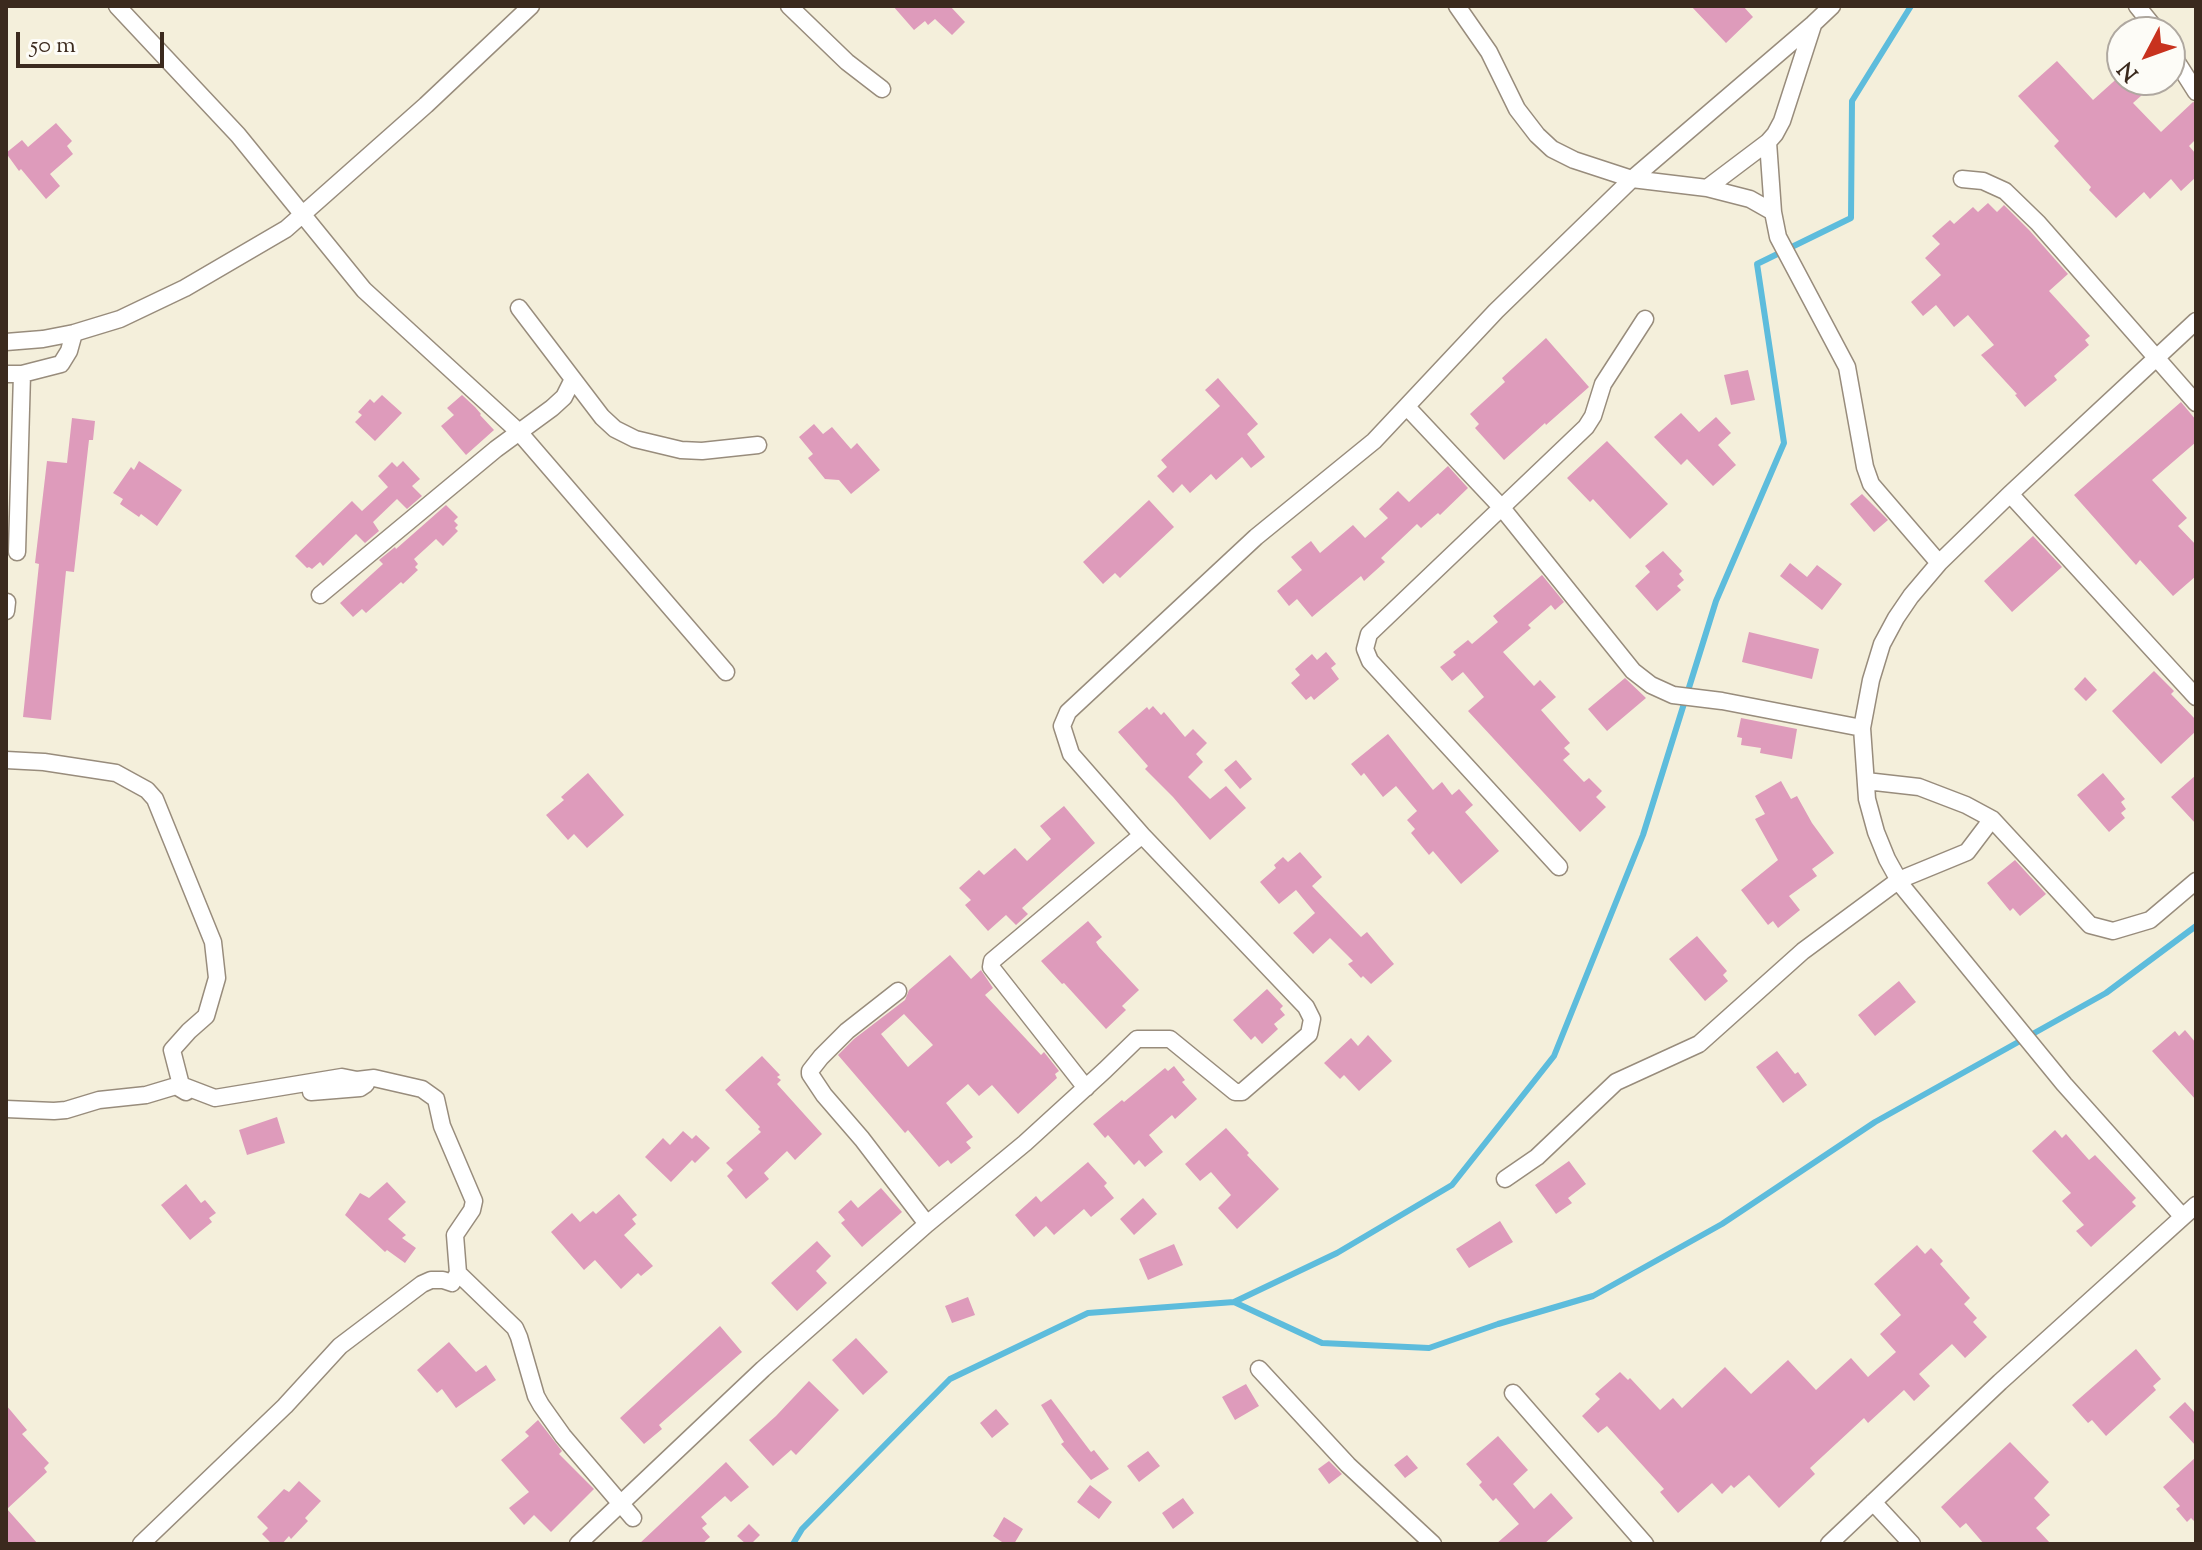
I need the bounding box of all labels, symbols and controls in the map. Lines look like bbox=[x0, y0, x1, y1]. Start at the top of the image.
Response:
scale bar bbox=[20, 16, 168, 66]
north arrow bbox=[2106, 16, 2186, 96]
text: 50 m bbox=[30, 29, 76, 63]
text: N bbox=[2112, 53, 2147, 88]

